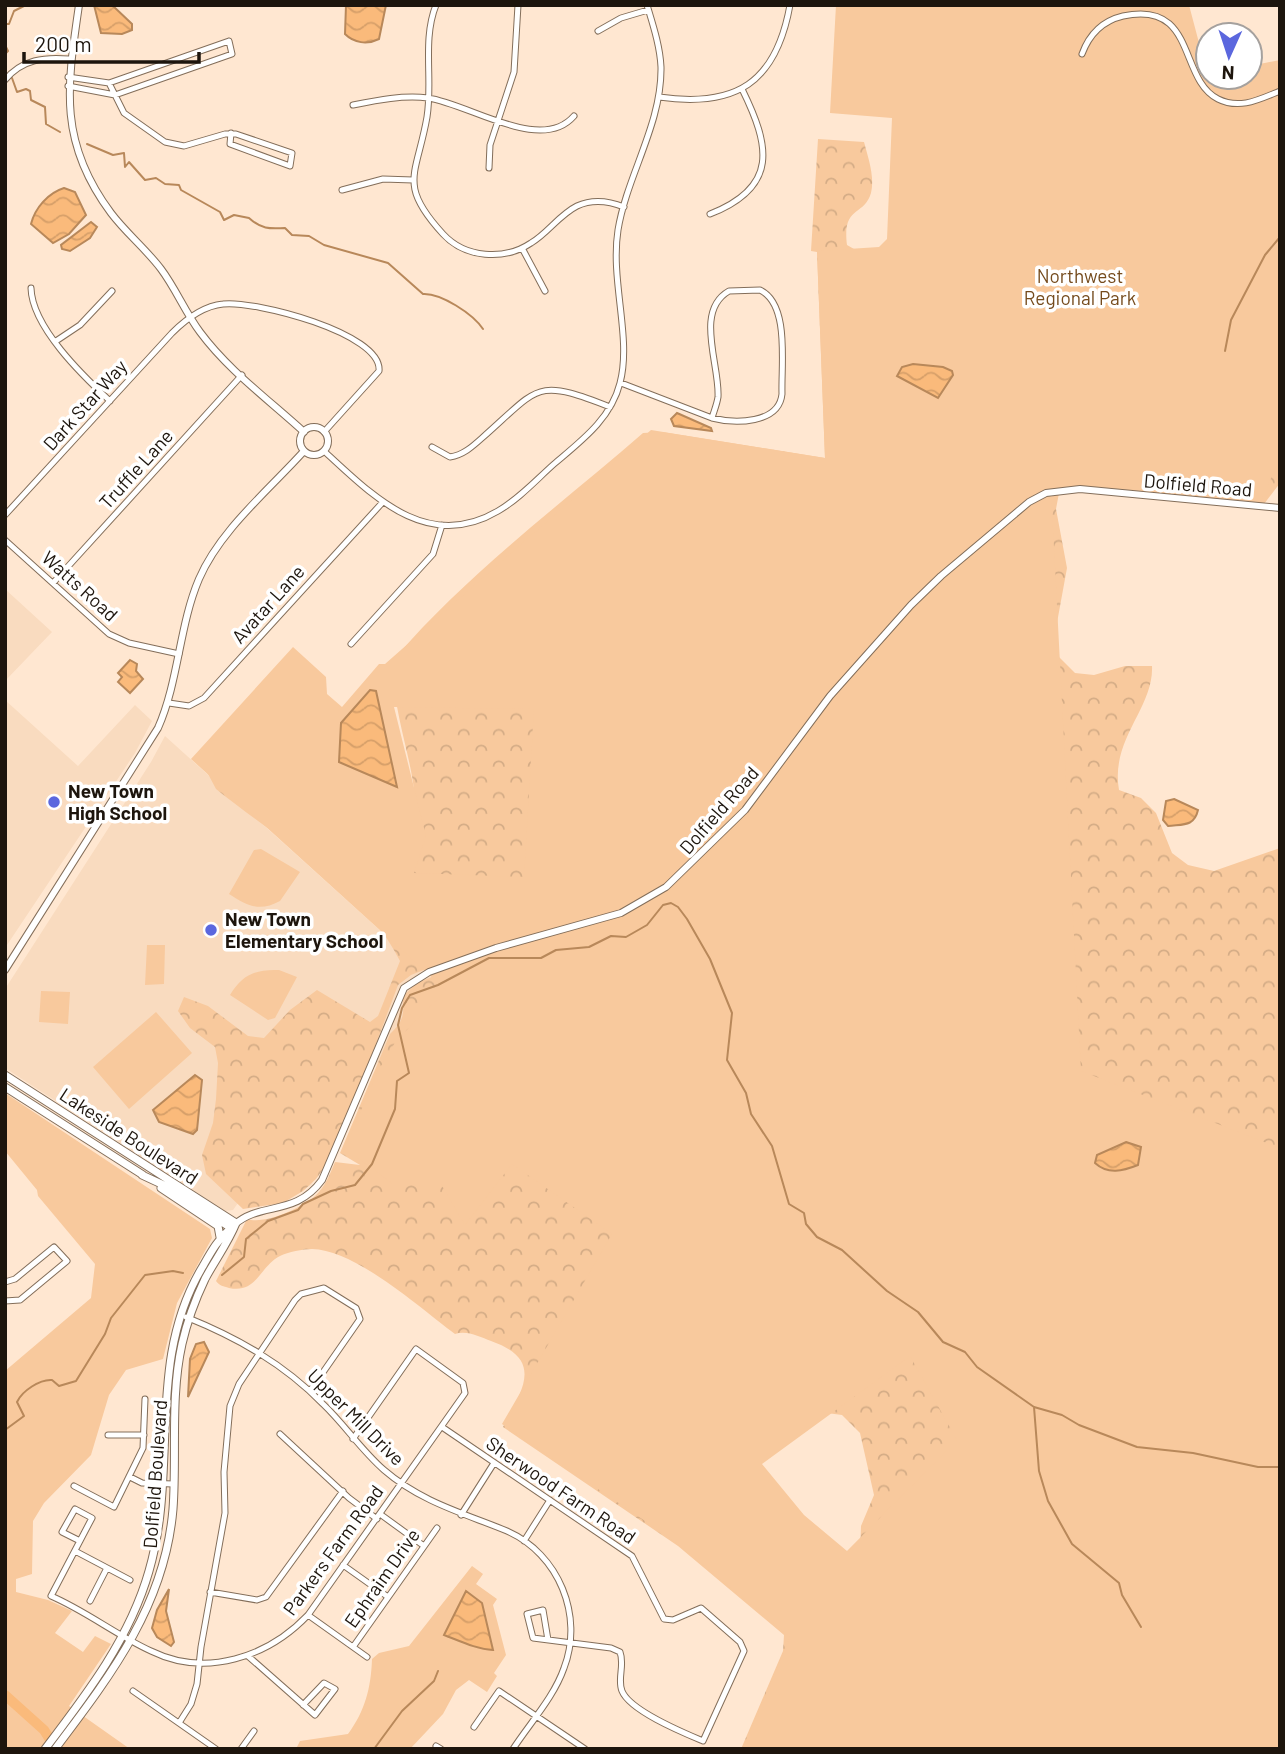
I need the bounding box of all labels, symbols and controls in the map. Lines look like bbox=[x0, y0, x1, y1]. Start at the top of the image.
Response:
scale bar bbox=[24, 21, 200, 65]
north arrow bbox=[1194, 21, 1264, 91]
text: 200 m bbox=[35, 31, 92, 56]
text: N bbox=[1221, 62, 1235, 85]
park label: Northwest Regional Park bbox=[1024, 264, 1136, 309]
street label: Dark Star Way bbox=[38, 354, 132, 455]
street label: Truffle Lane bbox=[94, 424, 177, 513]
street label: Dolfield Road bbox=[1143, 468, 1253, 501]
street label: Watts Road bbox=[38, 546, 123, 626]
street label: Avatar Lane bbox=[226, 560, 309, 648]
street label: Dolfield Road bbox=[674, 761, 763, 858]
place label: New Town High School bbox=[68, 779, 167, 824]
marker: New Town High School bbox=[46, 794, 62, 810]
place label: New Town Elementary School bbox=[225, 907, 383, 952]
marker: New Town Elementary School bbox=[203, 922, 219, 938]
street label: Lakeside Boulevard bbox=[56, 1082, 203, 1189]
street label: Upper Mill Drive bbox=[303, 1364, 409, 1470]
street label: Dolfield Boulevard bbox=[138, 1399, 171, 1549]
street label: Sherwood Farm Road bbox=[482, 1431, 640, 1548]
street label: Parkers Farm Road bbox=[278, 1480, 388, 1619]
street label: Ephraim Drive bbox=[339, 1524, 424, 1632]

